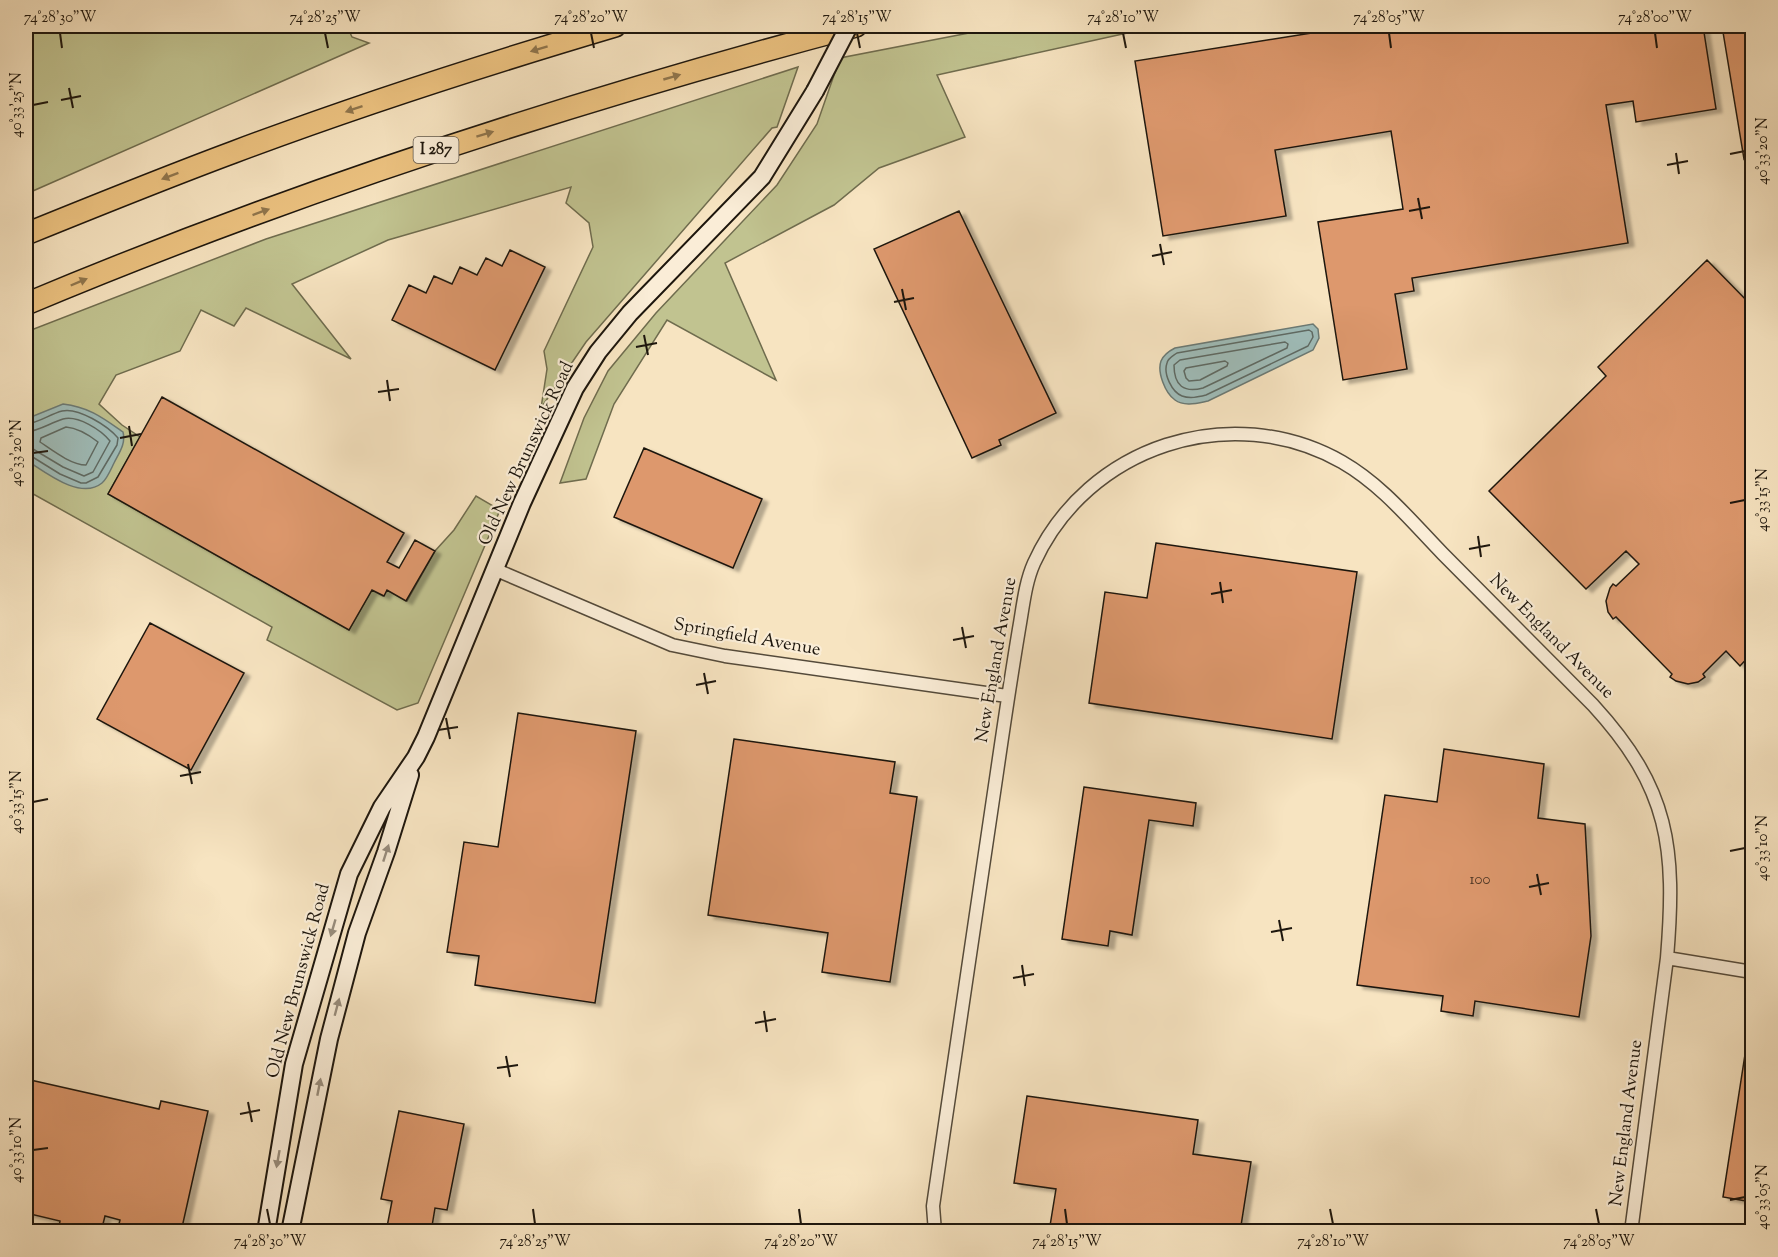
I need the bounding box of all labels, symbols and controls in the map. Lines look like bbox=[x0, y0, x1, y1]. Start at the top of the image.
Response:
text: 74°28'30"W bbox=[24, 8, 97, 29]
text: 74°28'25"W bbox=[289, 8, 361, 29]
text: 74°28'20"W bbox=[554, 8, 628, 29]
text: 74°28'15"W bbox=[822, 8, 892, 29]
text: 74°28'10"W bbox=[1087, 8, 1159, 29]
text: 74°28'05"W bbox=[1353, 8, 1425, 29]
text: 74°28'00"W bbox=[1618, 8, 1692, 29]
one-way arrow bbox=[530, 45, 548, 54]
text: 40°33'25"N bbox=[7, 72, 28, 138]
one-way arrow bbox=[663, 72, 681, 81]
one-way arrow bbox=[345, 105, 363, 114]
text: 40°33'20"N bbox=[1753, 117, 1774, 185]
one-way arrow bbox=[476, 128, 494, 138]
road number: I 287 bbox=[414, 137, 458, 163]
one-way arrow bbox=[161, 171, 179, 181]
one-way arrow bbox=[252, 206, 270, 216]
one-way arrow bbox=[71, 277, 89, 287]
street label: Old New Brunswick Road bbox=[473, 358, 581, 550]
text: 40°33'20"N bbox=[7, 419, 28, 487]
text: 40°33'15"N bbox=[1753, 468, 1774, 532]
street label: New England Avenue bbox=[1483, 569, 1619, 705]
street label: New England Avenue bbox=[970, 575, 1024, 745]
street label: Springfield Avenue bbox=[671, 612, 823, 664]
text: 40°33'15"N bbox=[7, 770, 28, 834]
text: 40°33'10"N bbox=[1753, 815, 1774, 881]
one-way arrow bbox=[381, 844, 391, 862]
house number: 100 bbox=[1470, 870, 1490, 891]
street label: Old New Brunswick Road bbox=[260, 881, 338, 1081]
one-way arrow bbox=[328, 919, 337, 937]
one-way arrow bbox=[333, 997, 343, 1016]
street label: New England Avenue bbox=[1604, 1038, 1650, 1208]
one-way arrow bbox=[315, 1077, 324, 1096]
text: 40°33'10"N bbox=[7, 1117, 28, 1183]
one-way arrow bbox=[273, 1149, 282, 1168]
text: 40°33'05"N bbox=[1753, 1164, 1774, 1230]
text: 74°28'30"W bbox=[234, 1232, 307, 1253]
text: 74°28'25"W bbox=[499, 1232, 571, 1253]
text: 74°28'20"W bbox=[764, 1232, 838, 1253]
text: 74°28'15"W bbox=[1032, 1232, 1102, 1253]
text: 74°28'10"W bbox=[1297, 1232, 1369, 1253]
text: 74°28'05"W bbox=[1563, 1232, 1635, 1253]

